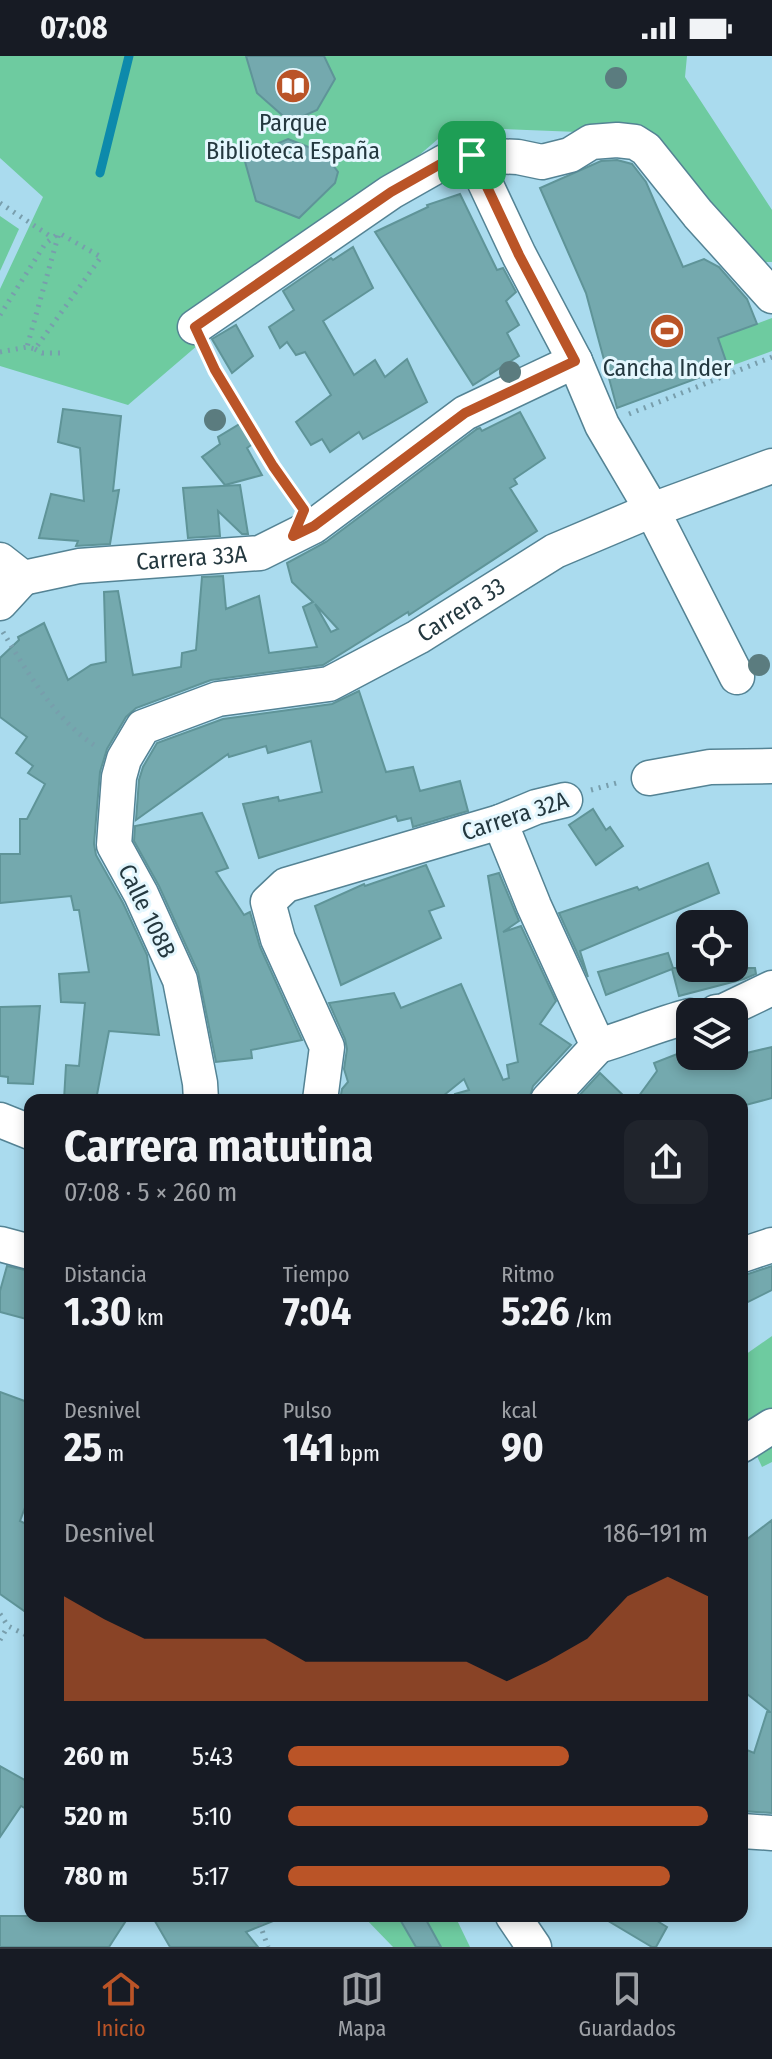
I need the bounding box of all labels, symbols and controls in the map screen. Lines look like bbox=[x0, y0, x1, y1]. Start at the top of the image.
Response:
text: 07:08 bbox=[40, 10, 108, 46]
library icon: Parque Biblioteca España bbox=[274, 67, 312, 105]
place label: Parque Biblioteca España bbox=[206, 109, 380, 165]
pin bbox=[438, 121, 506, 189]
icon: arrive bbox=[450, 133, 494, 177]
sports icon: Cancha Inder bbox=[648, 312, 686, 350]
place label: Cancha Inder bbox=[603, 354, 732, 382]
street label: Carrera 33A bbox=[135, 540, 248, 576]
street label: Carrera 33 bbox=[412, 572, 510, 648]
street label: Carrera 32A bbox=[458, 785, 572, 846]
street label: Calle 108B bbox=[112, 860, 182, 962]
map controls bbox=[676, 910, 748, 1070]
button: locate bbox=[676, 910, 748, 982]
button: layers bbox=[676, 998, 748, 1070]
text: Carrera matutina bbox=[64, 1120, 373, 1173]
button: share bbox=[624, 1120, 708, 1204]
text: 07:08 · 5 × 260 m bbox=[64, 1177, 237, 1208]
text: Distancia bbox=[64, 1261, 147, 1288]
text: Tiempo bbox=[283, 1261, 349, 1288]
text: Ritmo bbox=[501, 1261, 555, 1288]
text: 1.30 bbox=[64, 1288, 131, 1336]
text: 7:04 bbox=[283, 1288, 351, 1336]
text: 5:26 bbox=[501, 1288, 570, 1336]
text: km bbox=[131, 1304, 164, 1331]
text: /km bbox=[570, 1304, 612, 1331]
text: Desnivel bbox=[64, 1397, 141, 1424]
text: Pulso bbox=[283, 1397, 332, 1424]
text: kcal bbox=[501, 1397, 537, 1424]
text: 25 bbox=[64, 1424, 102, 1472]
text: 141 bbox=[283, 1424, 334, 1472]
text: 90 bbox=[501, 1424, 544, 1472]
text: m bbox=[102, 1440, 124, 1467]
text: bpm bbox=[334, 1440, 380, 1467]
text: Desnivel bbox=[64, 1518, 154, 1549]
text: 186–191 m bbox=[603, 1518, 708, 1549]
text: 260 m bbox=[64, 1741, 129, 1772]
text: 5:43 bbox=[192, 1741, 233, 1772]
text: 520 m bbox=[64, 1801, 128, 1832]
text: 5:10 bbox=[192, 1801, 232, 1832]
text: 780 m bbox=[64, 1861, 128, 1892]
text: 5:17 bbox=[192, 1861, 229, 1892]
tab: Inicio bbox=[96, 1967, 146, 2042]
tab: Mapa bbox=[338, 1967, 386, 2042]
tab: Guardados bbox=[579, 1967, 676, 2042]

